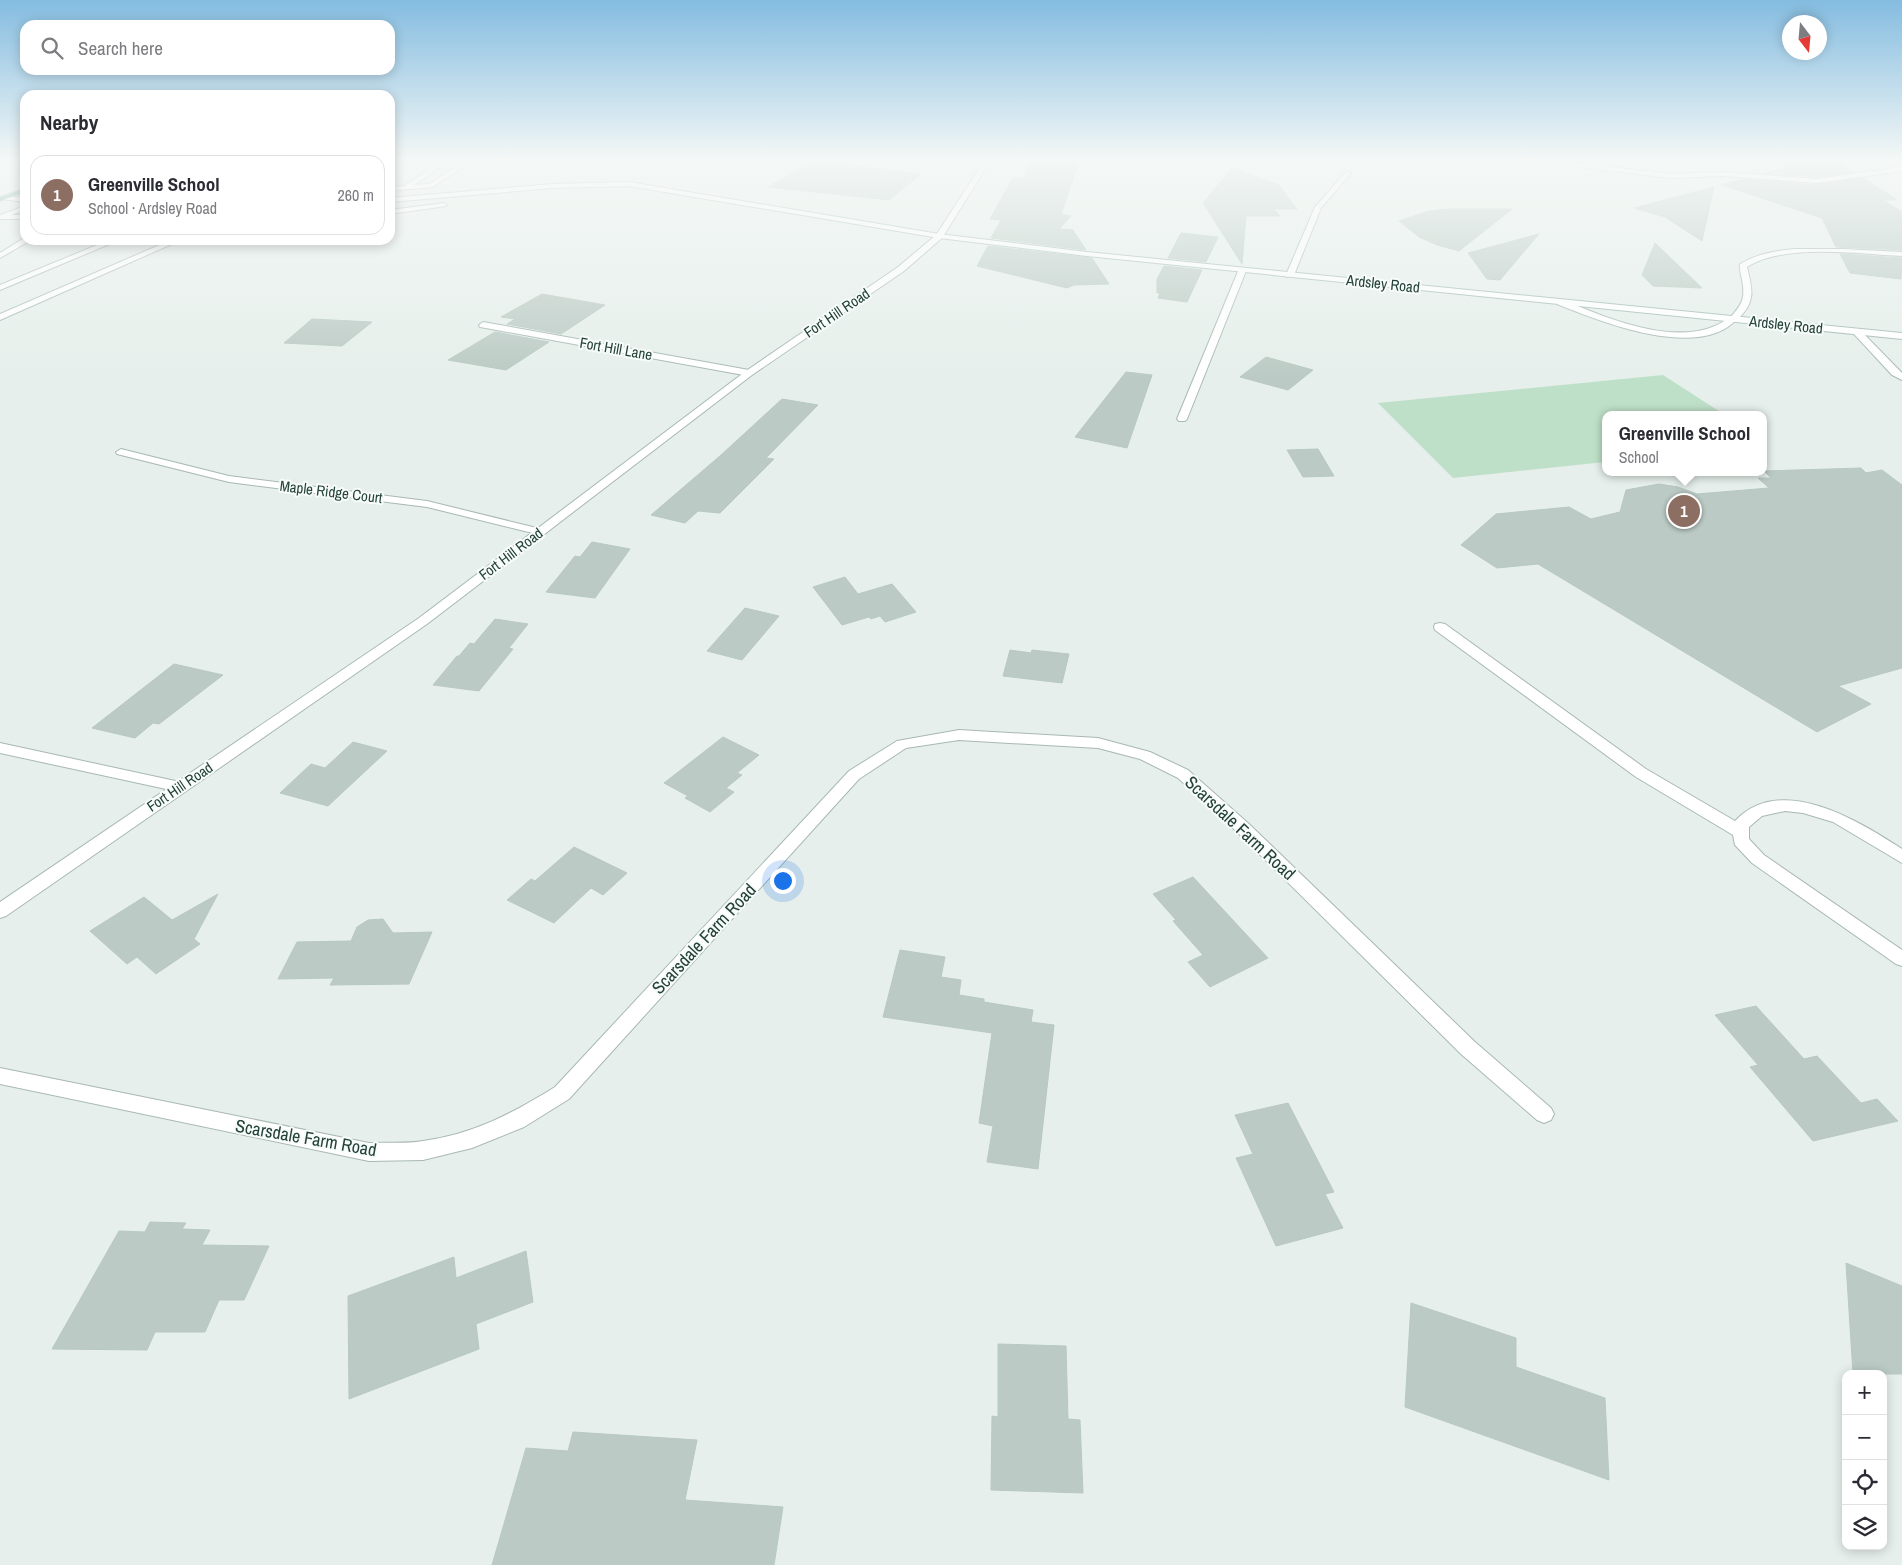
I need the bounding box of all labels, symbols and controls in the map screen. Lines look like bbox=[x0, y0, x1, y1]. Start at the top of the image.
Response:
north arrow bbox=[1782, 15, 1827, 60]
search box bbox=[20, 20, 395, 75]
icon: search bbox=[38, 34, 66, 62]
text: Search here bbox=[78, 35, 163, 61]
text: Nearby bbox=[40, 108, 98, 137]
text: Greenville School bbox=[88, 171, 220, 197]
text: 1 bbox=[53, 184, 61, 206]
text: 260 m bbox=[338, 184, 374, 206]
text: School · Ardsley Road bbox=[88, 197, 217, 219]
street label: Ardsley Road bbox=[1344, 269, 1421, 298]
street label: Fort Hill Road bbox=[800, 283, 874, 342]
street label: Ardsley Road bbox=[1747, 310, 1824, 339]
street label: Fort Hill Lane bbox=[578, 332, 654, 365]
popup bbox=[1602, 411, 1767, 476]
text: Greenville School bbox=[1619, 420, 1750, 446]
text: School bbox=[1619, 446, 1659, 468]
street label: Maple Ridge Court bbox=[279, 475, 384, 508]
pin: 1 bbox=[1668, 492, 1700, 530]
street label: Fort Hill Road bbox=[474, 523, 547, 585]
street label: Fort Hill Road bbox=[143, 757, 217, 816]
street label: Scarsdale Farm Road bbox=[1180, 770, 1301, 885]
your location bbox=[770, 868, 796, 894]
street label: Scarsdale Farm Road bbox=[646, 878, 761, 999]
street label: Scarsdale Farm Road bbox=[234, 1113, 379, 1162]
map controls bbox=[1842, 1370, 1887, 1550]
button: + bbox=[1842, 1370, 1887, 1415]
button: − bbox=[1842, 1415, 1887, 1460]
button: locate bbox=[1842, 1460, 1887, 1505]
button: layers bbox=[1842, 1505, 1887, 1550]

